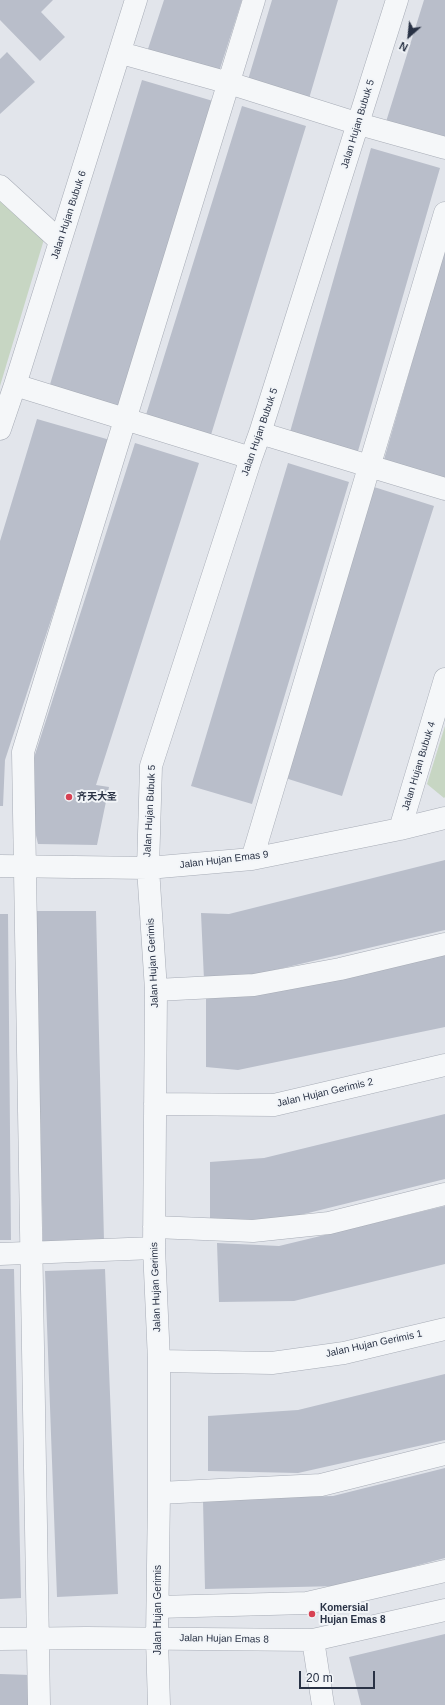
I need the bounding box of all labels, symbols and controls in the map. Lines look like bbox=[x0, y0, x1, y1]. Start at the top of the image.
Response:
north arrow bbox=[389, 16, 429, 56]
text: N bbox=[397, 40, 410, 54]
street label: Jalan Hujan Bubuk 5 bbox=[339, 78, 377, 170]
street label: Jalan Hujan Bubuk 6 bbox=[49, 169, 89, 261]
street label: Jalan Hujan Bubuk 5 bbox=[239, 386, 281, 478]
street label: Jalan Hujan Bubuk 4 bbox=[400, 720, 438, 812]
street label: Jalan Hujan Bubuk 5 bbox=[142, 765, 158, 857]
place label: 齐天大圣 bbox=[77, 791, 117, 803]
marker: 齐天大圣 bbox=[64, 792, 74, 802]
street label: Jalan Hujan Emas 9 bbox=[179, 849, 269, 871]
street label: Jalan Hujan Gerimis bbox=[145, 918, 161, 1008]
street label: Jalan Hujan Gerimis 2 bbox=[276, 1076, 374, 1110]
street label: Jalan Hujan Gerimis bbox=[148, 1242, 164, 1332]
street label: Jalan Hujan Gerimis 1 bbox=[325, 1328, 423, 1360]
street label: Jalan Hujan Gerimis bbox=[152, 1565, 164, 1655]
place label: Komersial Hujan Emas 8 bbox=[320, 1602, 386, 1626]
marker: Komersial Hujan Emas 8 bbox=[307, 1609, 317, 1619]
street label: Jalan Hujan Emas 8 bbox=[179, 1632, 269, 1646]
scale bar bbox=[301, 1663, 377, 1689]
text: 20 m bbox=[306, 1671, 333, 1685]

